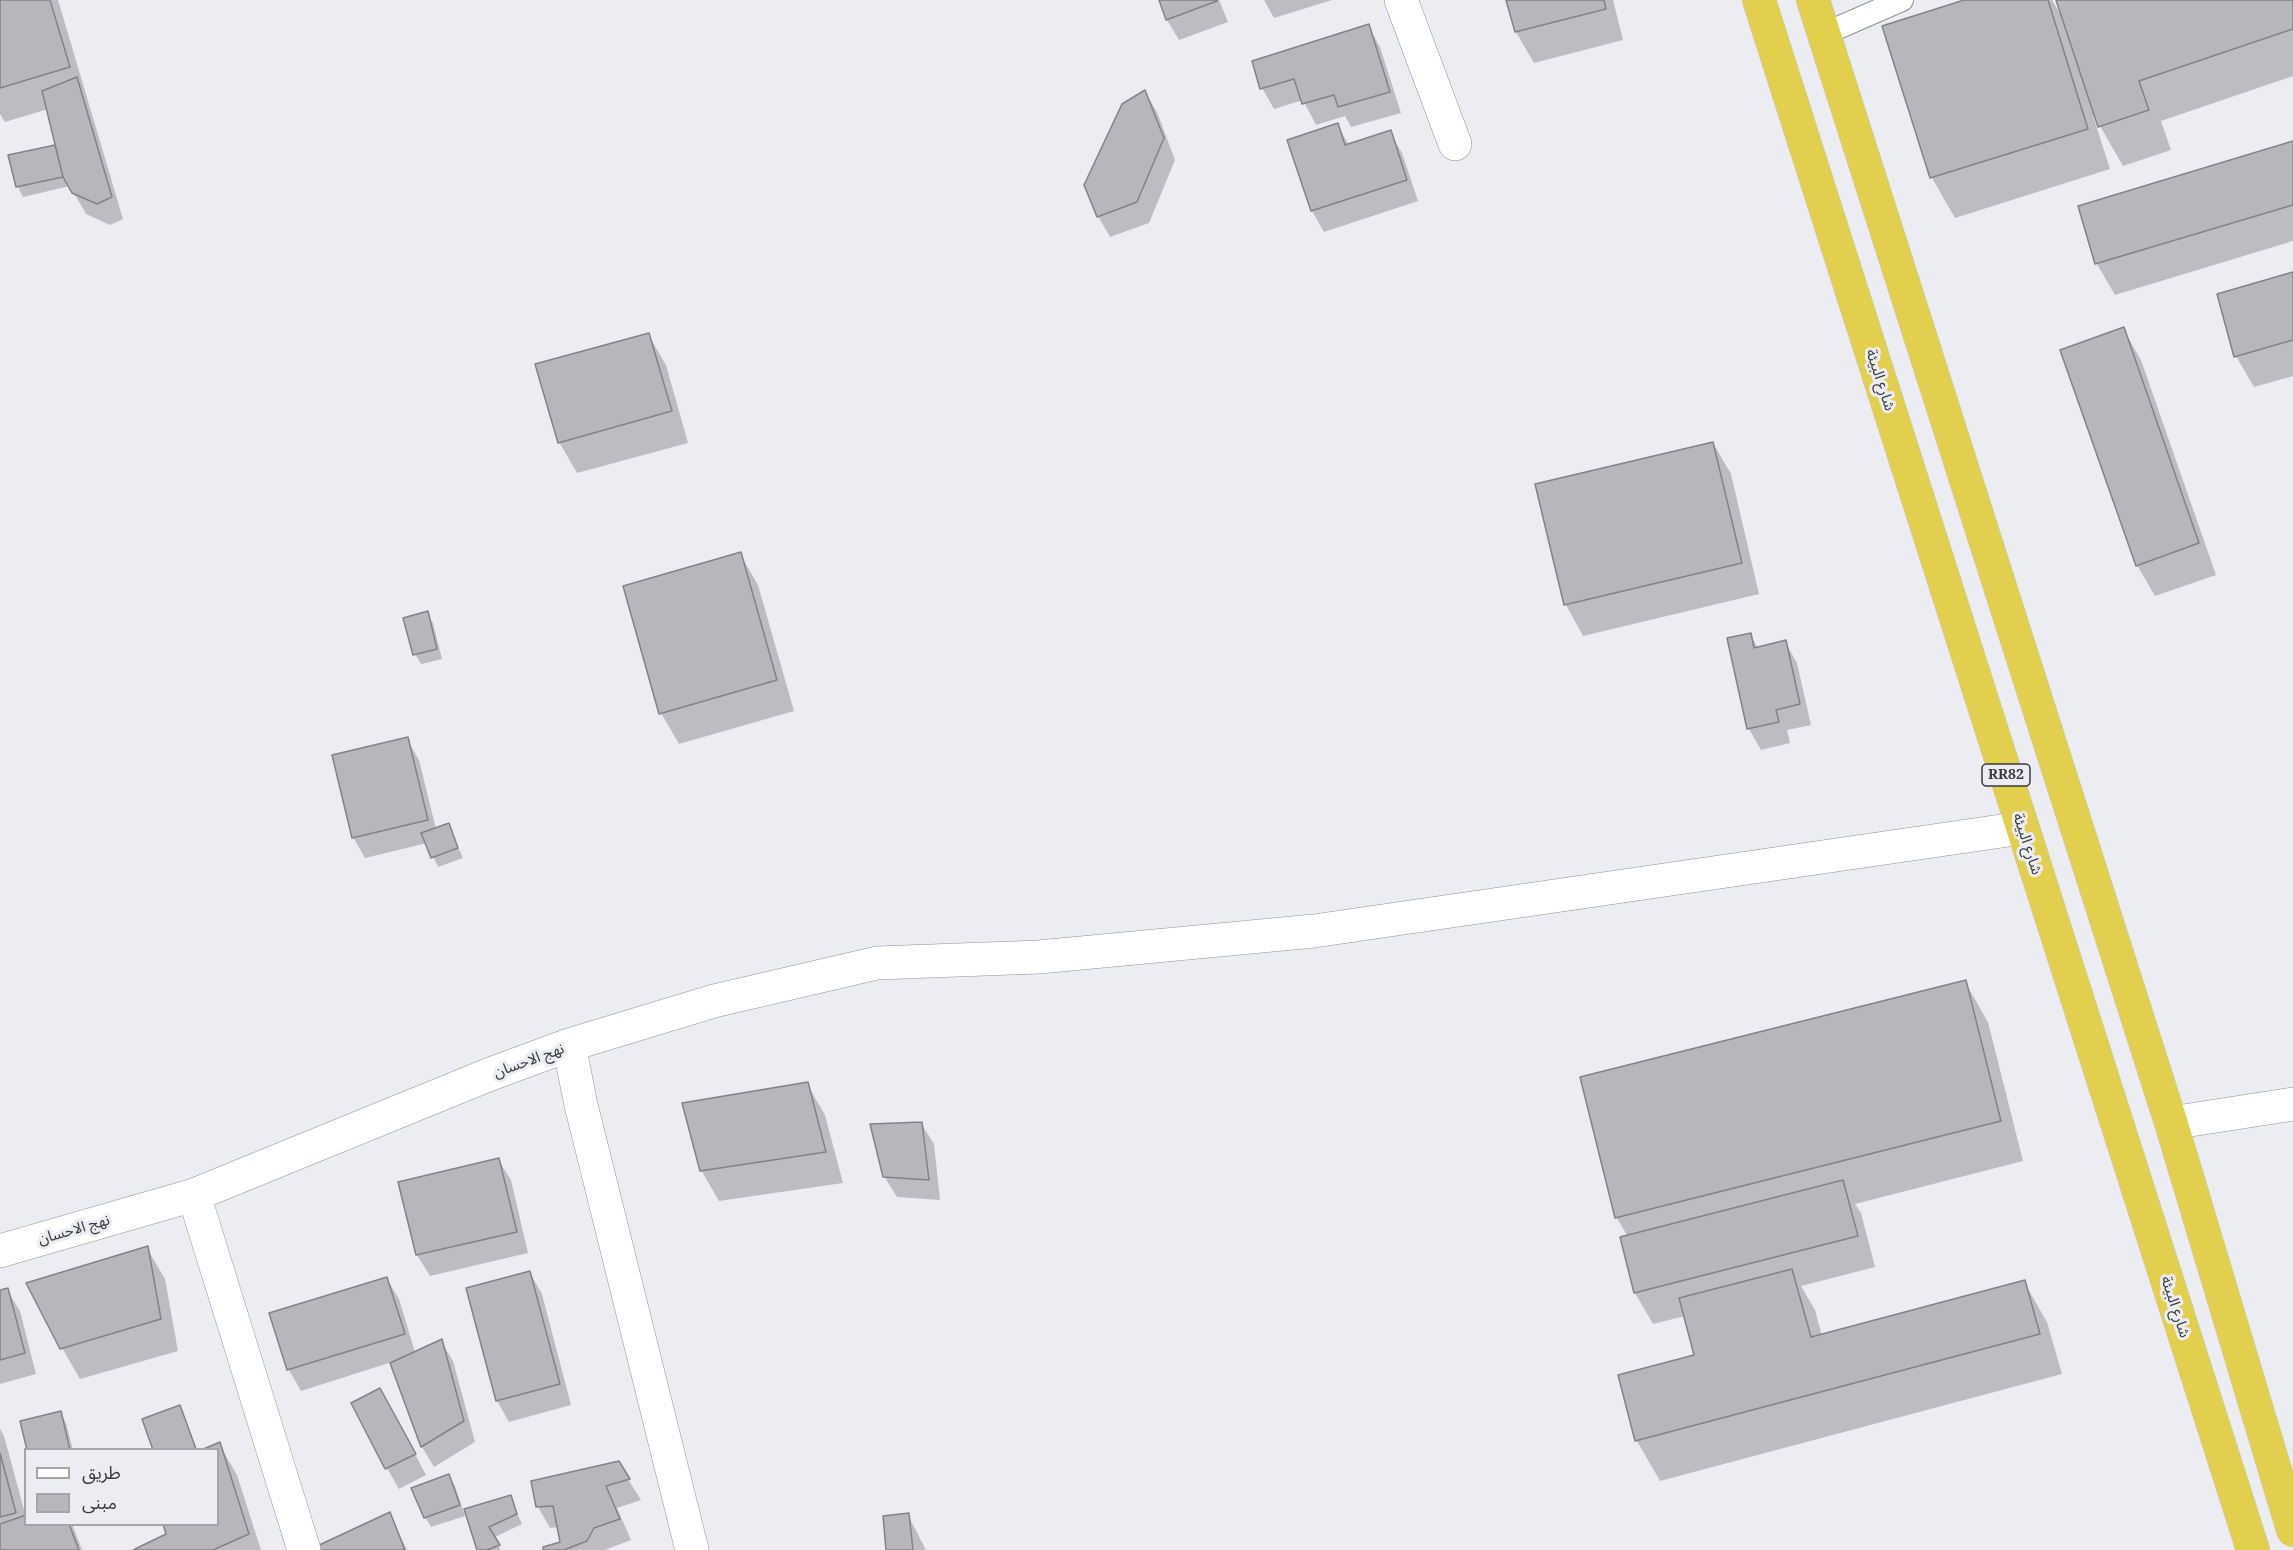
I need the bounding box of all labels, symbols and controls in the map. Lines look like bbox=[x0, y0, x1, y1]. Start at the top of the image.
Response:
street label: شارع البيئة bbox=[1862, 347, 1898, 413]
road number: RR82 bbox=[1982, 764, 2030, 786]
street label: شارع البيئة bbox=[2009, 811, 2045, 877]
street label: نهج الاحسان bbox=[491, 1040, 567, 1082]
street label: نهج الاحسان bbox=[36, 1211, 112, 1249]
street label: شارع البيئة bbox=[2157, 1274, 2193, 1340]
legend bbox=[24, 1448, 219, 1526]
text: طريق bbox=[82, 1460, 121, 1484]
text: مبنى bbox=[82, 1490, 117, 1514]

